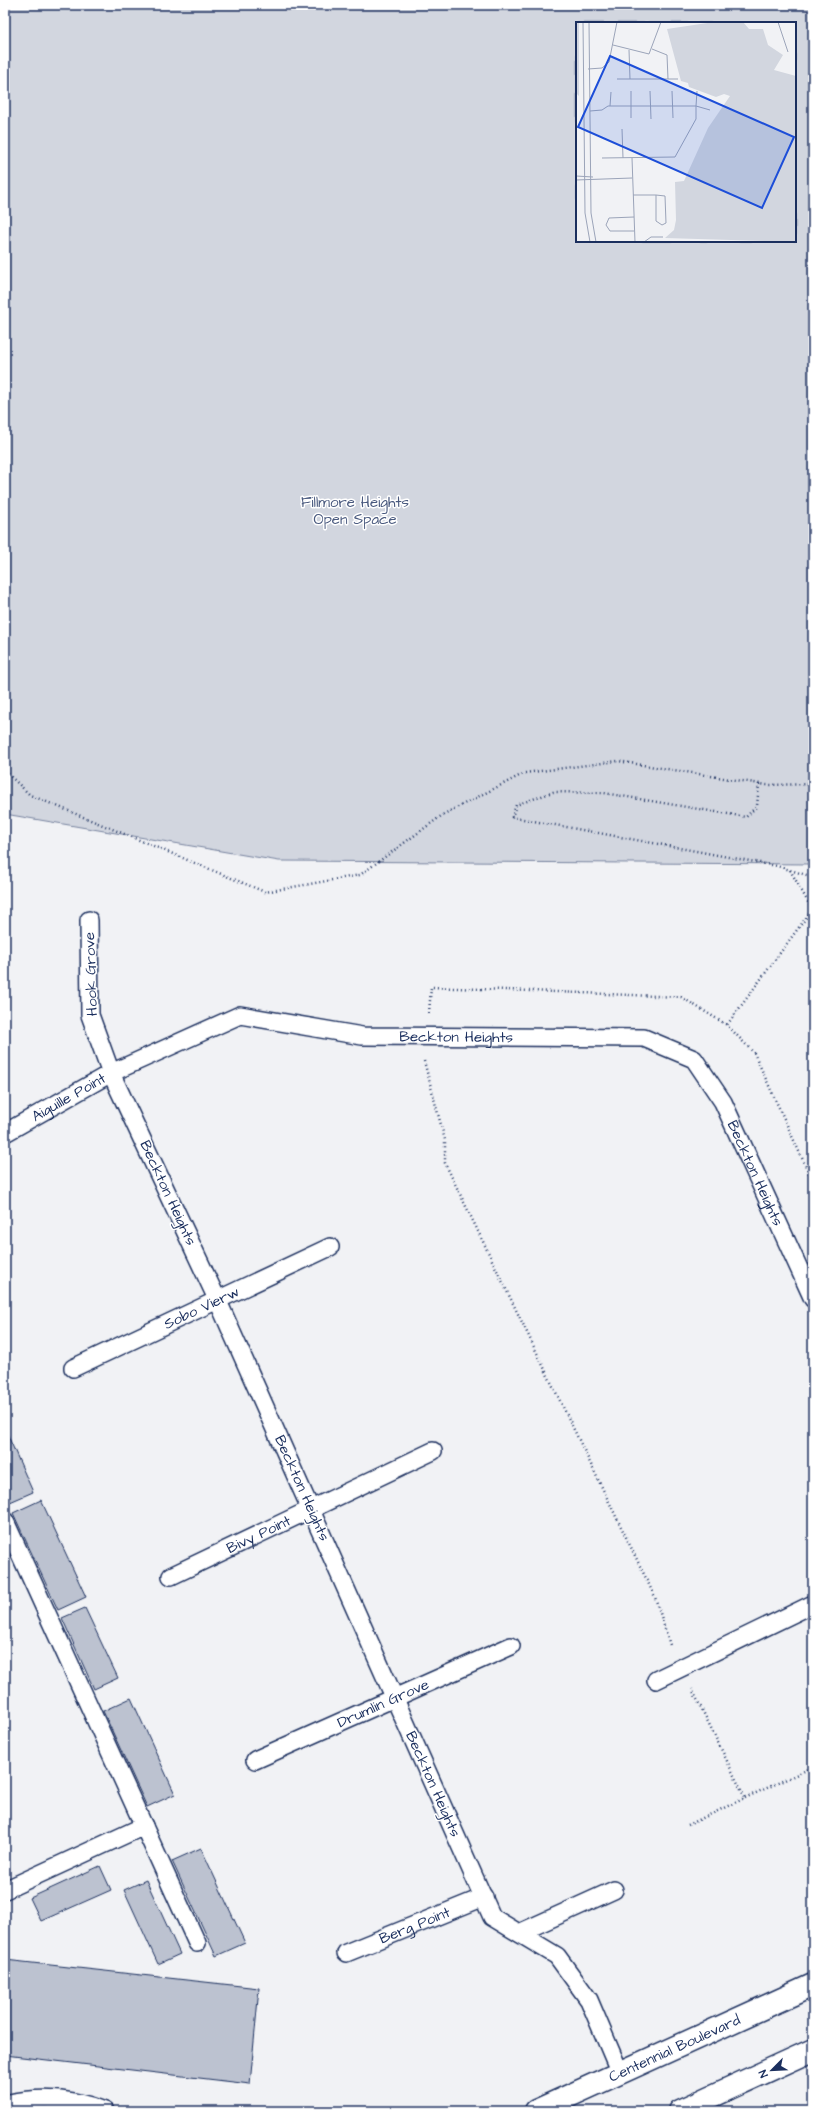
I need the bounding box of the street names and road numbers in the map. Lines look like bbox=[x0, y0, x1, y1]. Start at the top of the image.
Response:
street label: Hook Grove bbox=[79, 932, 103, 1016]
street label: Beckton Heights bbox=[399, 1026, 514, 1048]
street label: Aiguille Point bbox=[28, 1068, 109, 1126]
street label: Beckton Heights bbox=[722, 1117, 789, 1230]
street label: Beckton Heights bbox=[134, 1137, 202, 1250]
street label: Sobo Vierw bbox=[160, 1281, 243, 1334]
street label: Beckton Heights bbox=[268, 1432, 335, 1545]
street label: Bivy Point bbox=[223, 1510, 294, 1559]
street label: Drumlin Grove bbox=[334, 1673, 432, 1733]
street label: Beckton Heights bbox=[399, 1728, 466, 1841]
street label: Berg Point bbox=[376, 1901, 453, 1949]
street label: Centennial Boulevard bbox=[605, 2009, 744, 2087]

